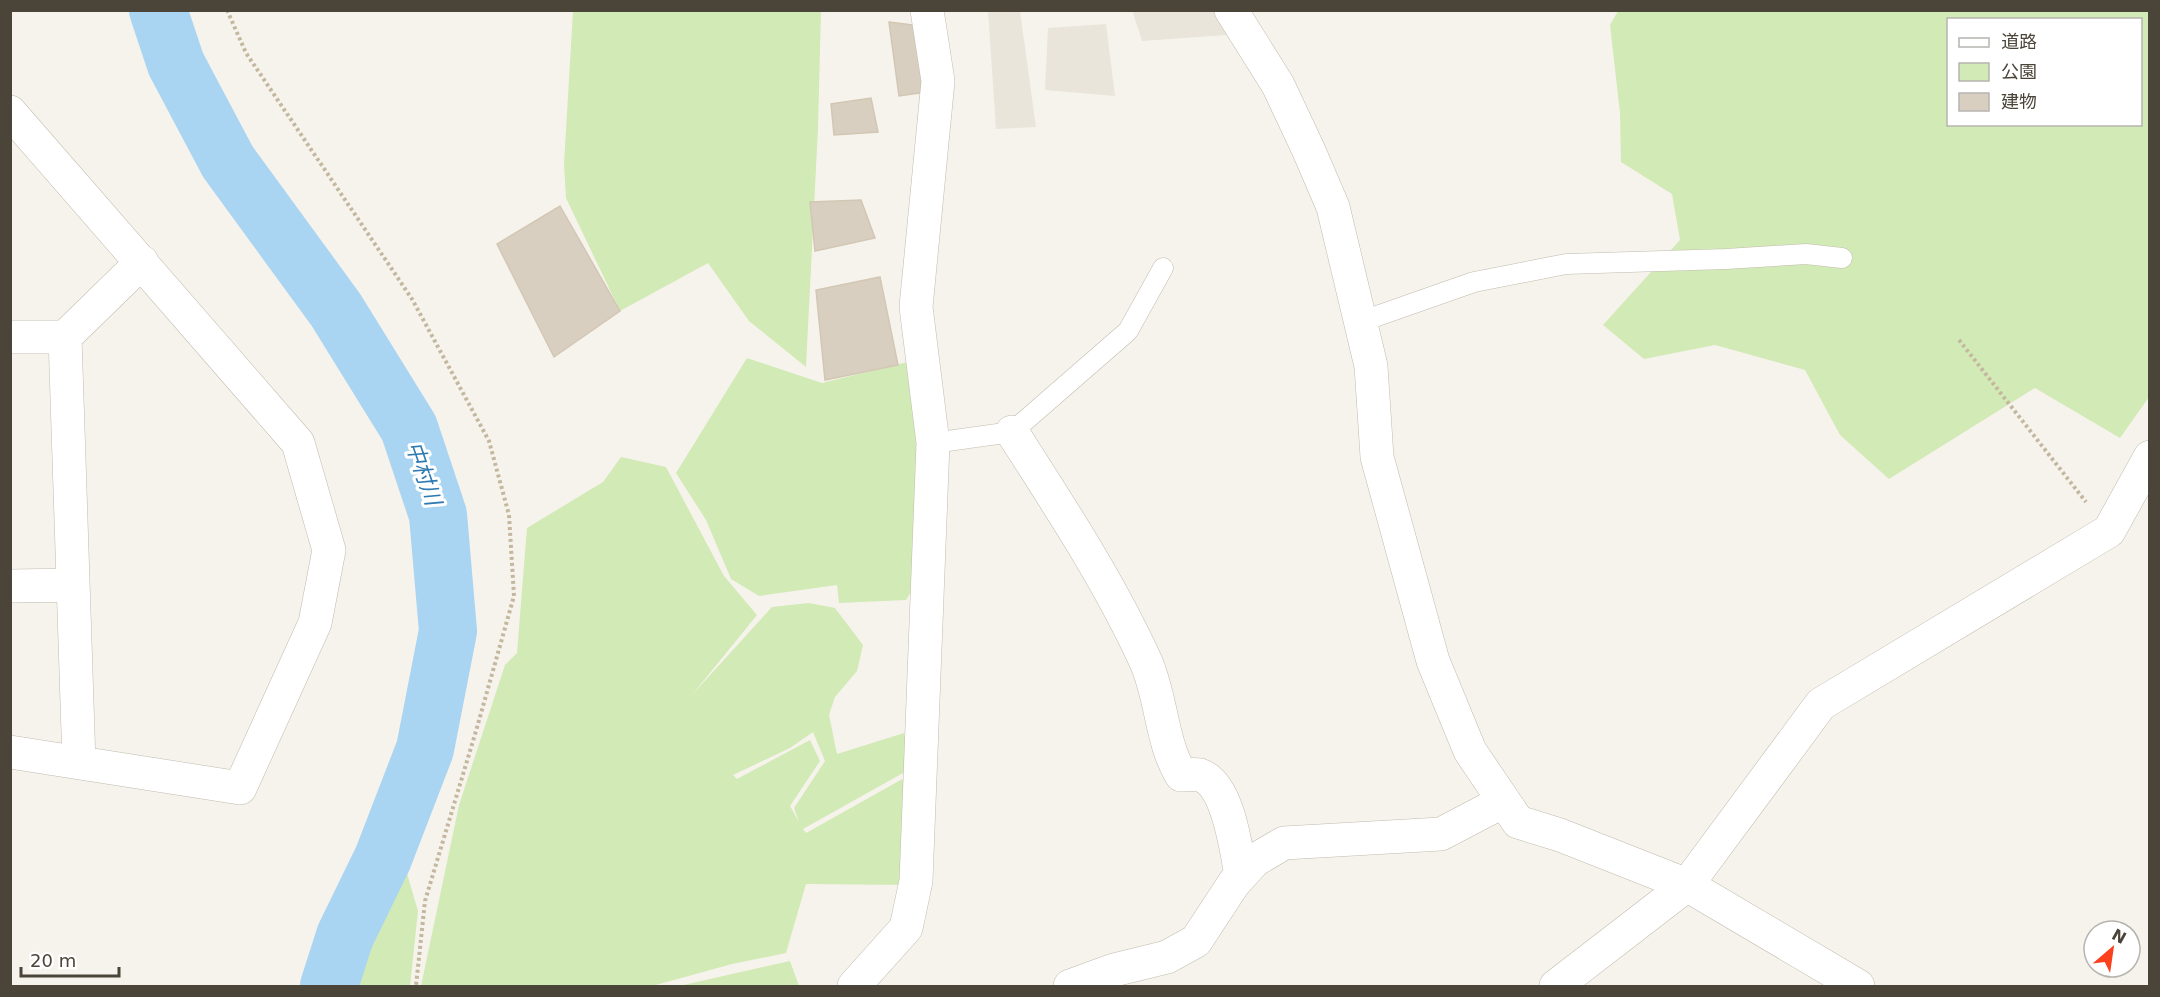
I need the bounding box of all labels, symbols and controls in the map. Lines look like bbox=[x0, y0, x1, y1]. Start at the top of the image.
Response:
legend bbox=[1947, 18, 2142, 126]
text: 道路 bbox=[2001, 31, 2037, 52]
text: 公園 bbox=[2001, 61, 2037, 82]
text: 建物 bbox=[2001, 91, 2037, 112]
water label: 中村川 bbox=[401, 438, 447, 510]
north arrow bbox=[2082, 919, 2142, 979]
text: N bbox=[2109, 925, 2129, 948]
scale bar bbox=[21, 940, 118, 978]
text: 20 m bbox=[30, 950, 76, 971]

